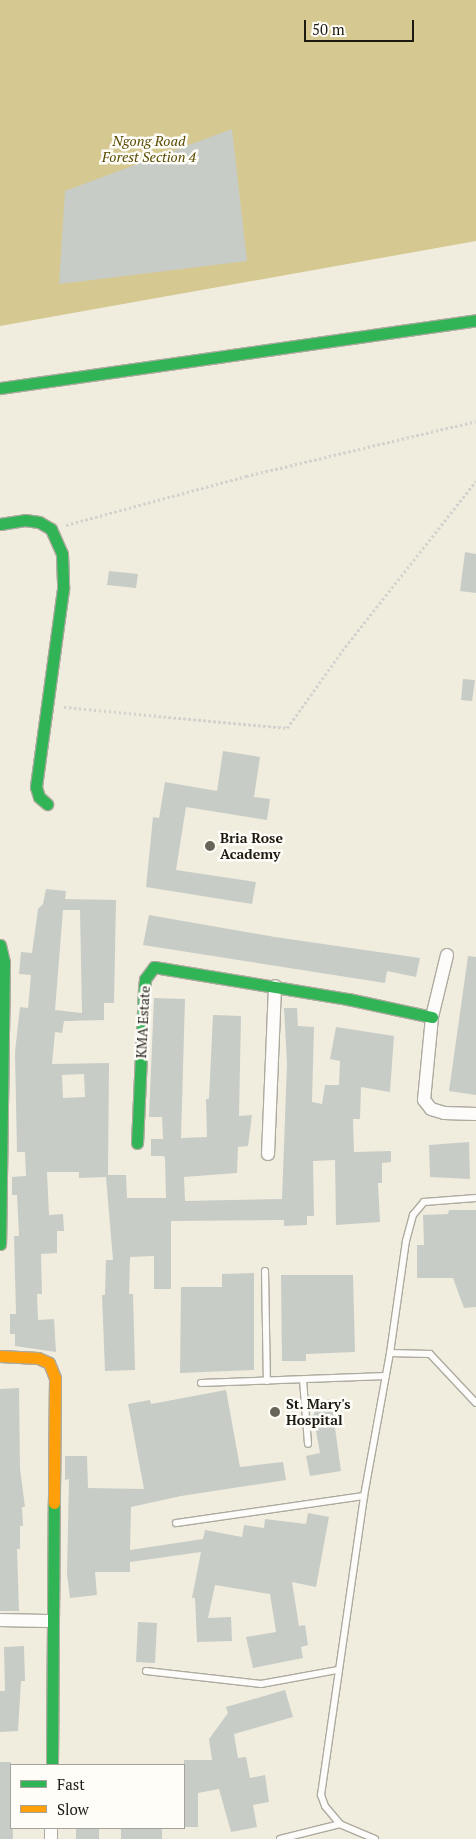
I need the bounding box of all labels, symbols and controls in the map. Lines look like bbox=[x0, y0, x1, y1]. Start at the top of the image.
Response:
scale bar bbox=[306, 10, 416, 42]
text: 50 m bbox=[312, 19, 345, 39]
park label: Ngong Road Forest Section 4 bbox=[102, 133, 196, 166]
place label: Bria Rose Academy bbox=[220, 830, 283, 862]
marker: Bria Rose Academy bbox=[204, 840, 216, 852]
street label: KMA Estate bbox=[133, 985, 153, 1059]
place label: St. Mary's Hospital bbox=[286, 1396, 351, 1428]
marker: St. Mary's Hospital bbox=[268, 1405, 282, 1419]
legend bbox=[10, 1764, 185, 1829]
text: Fast bbox=[57, 1774, 85, 1794]
text: Slow bbox=[57, 1799, 89, 1819]

